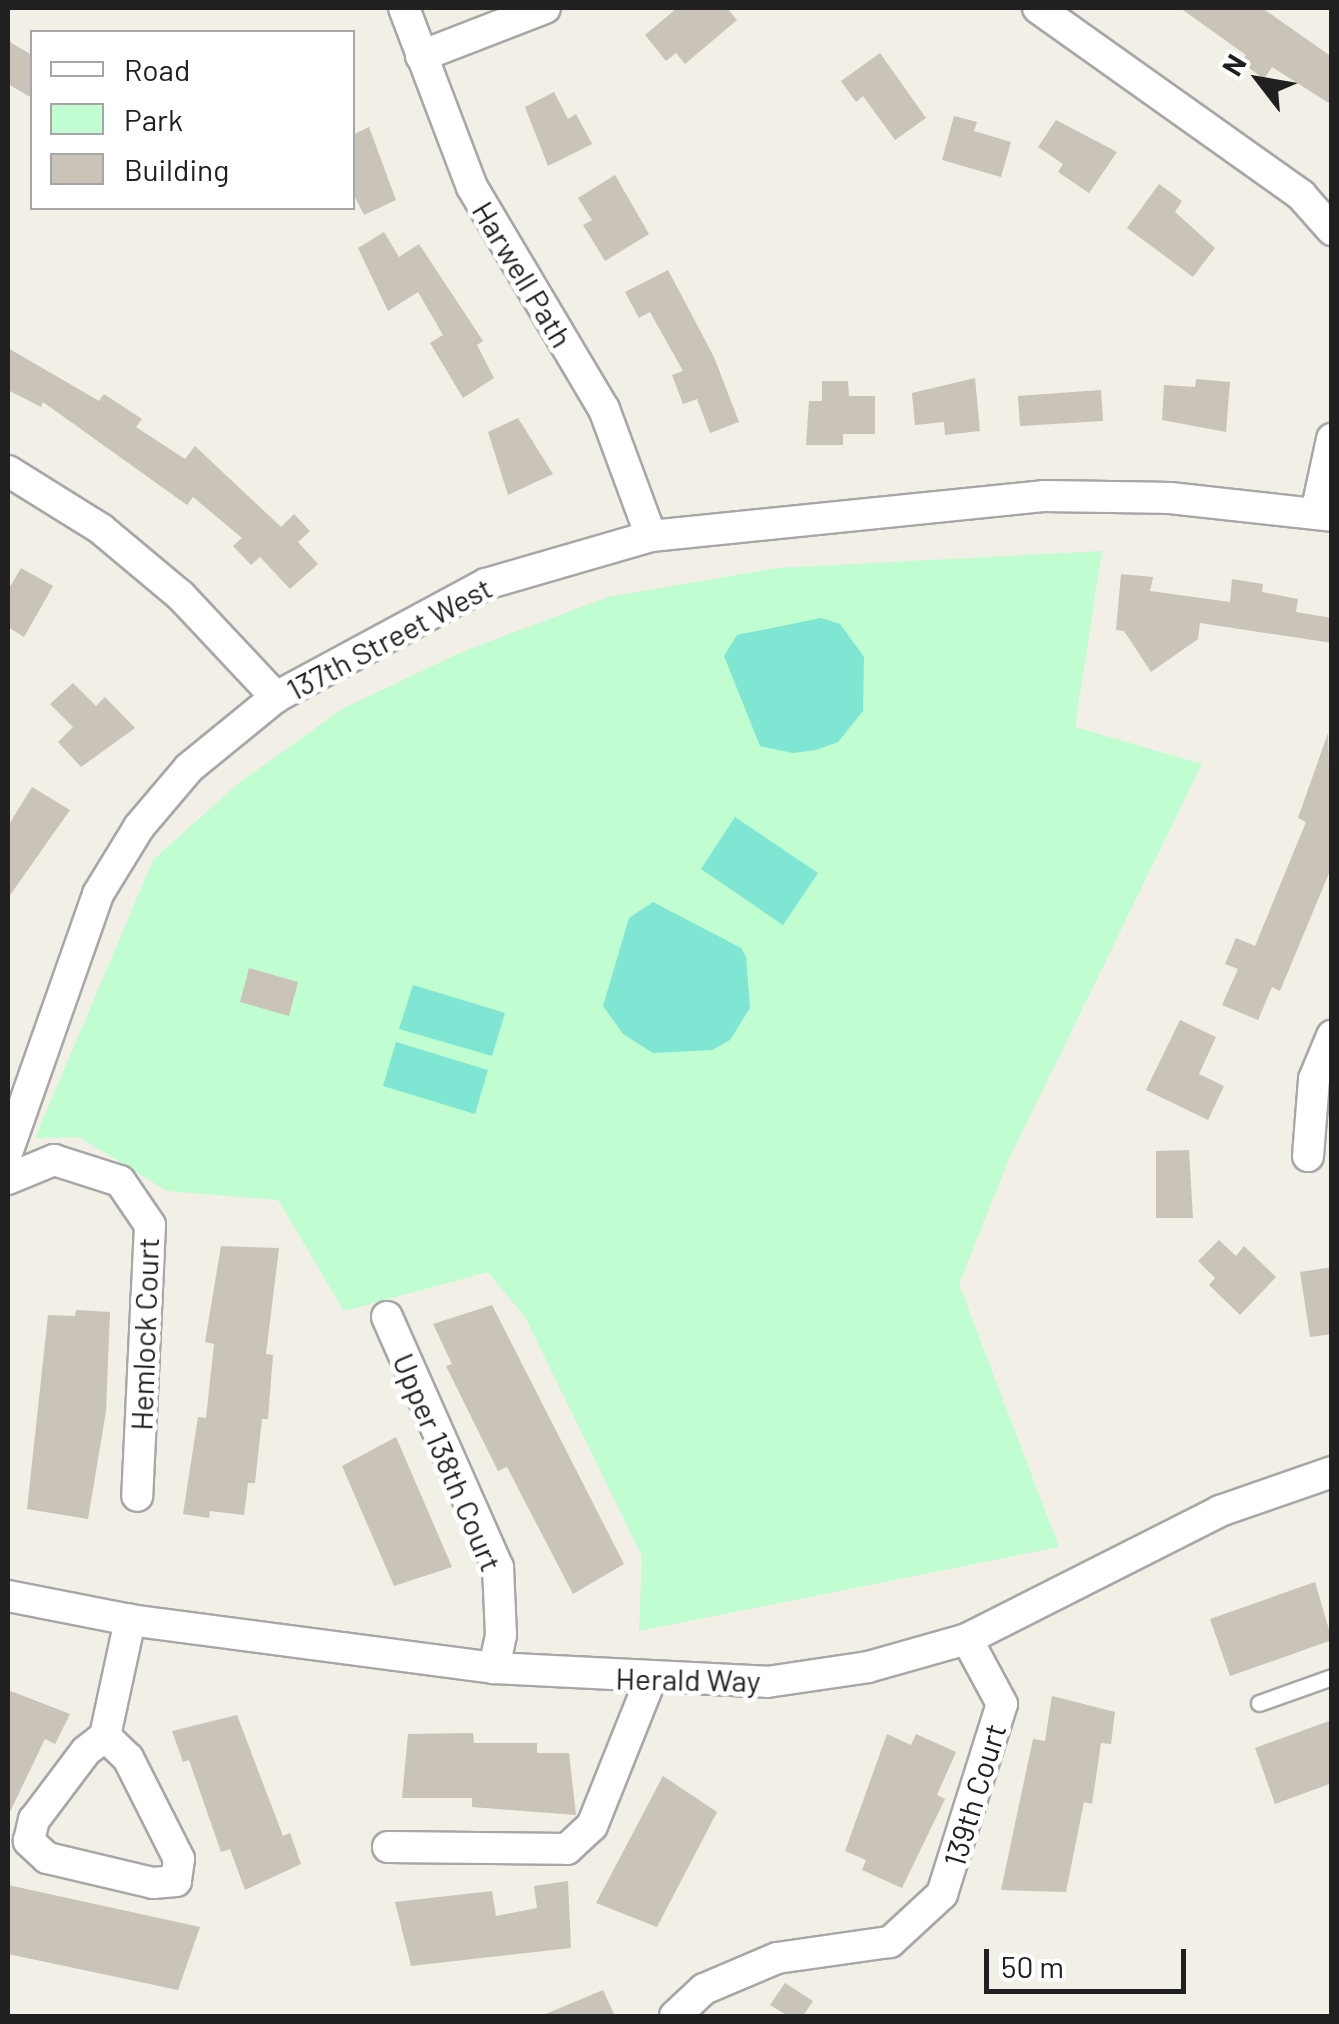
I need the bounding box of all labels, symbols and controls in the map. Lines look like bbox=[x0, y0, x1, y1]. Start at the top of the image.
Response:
legend bbox=[30, 30, 355, 210]
north arrow bbox=[1209, 30, 1309, 130]
text: N bbox=[1214, 48, 1253, 81]
text: Road bbox=[124, 51, 190, 87]
text: Park bbox=[124, 101, 183, 137]
text: Building bbox=[124, 151, 229, 187]
street label: Harwell Path bbox=[465, 195, 581, 353]
street label: 137th Street West bbox=[280, 569, 498, 707]
street label: Hemlock Court bbox=[123, 1237, 165, 1431]
street label: Upper 138th Court bbox=[386, 1348, 510, 1576]
street label: Herald Way bbox=[615, 1660, 761, 1698]
street label: 139th Court bbox=[935, 1719, 1013, 1871]
scale bar bbox=[989, 1929, 1192, 1991]
text: 50 m bbox=[1001, 1948, 1064, 1984]

